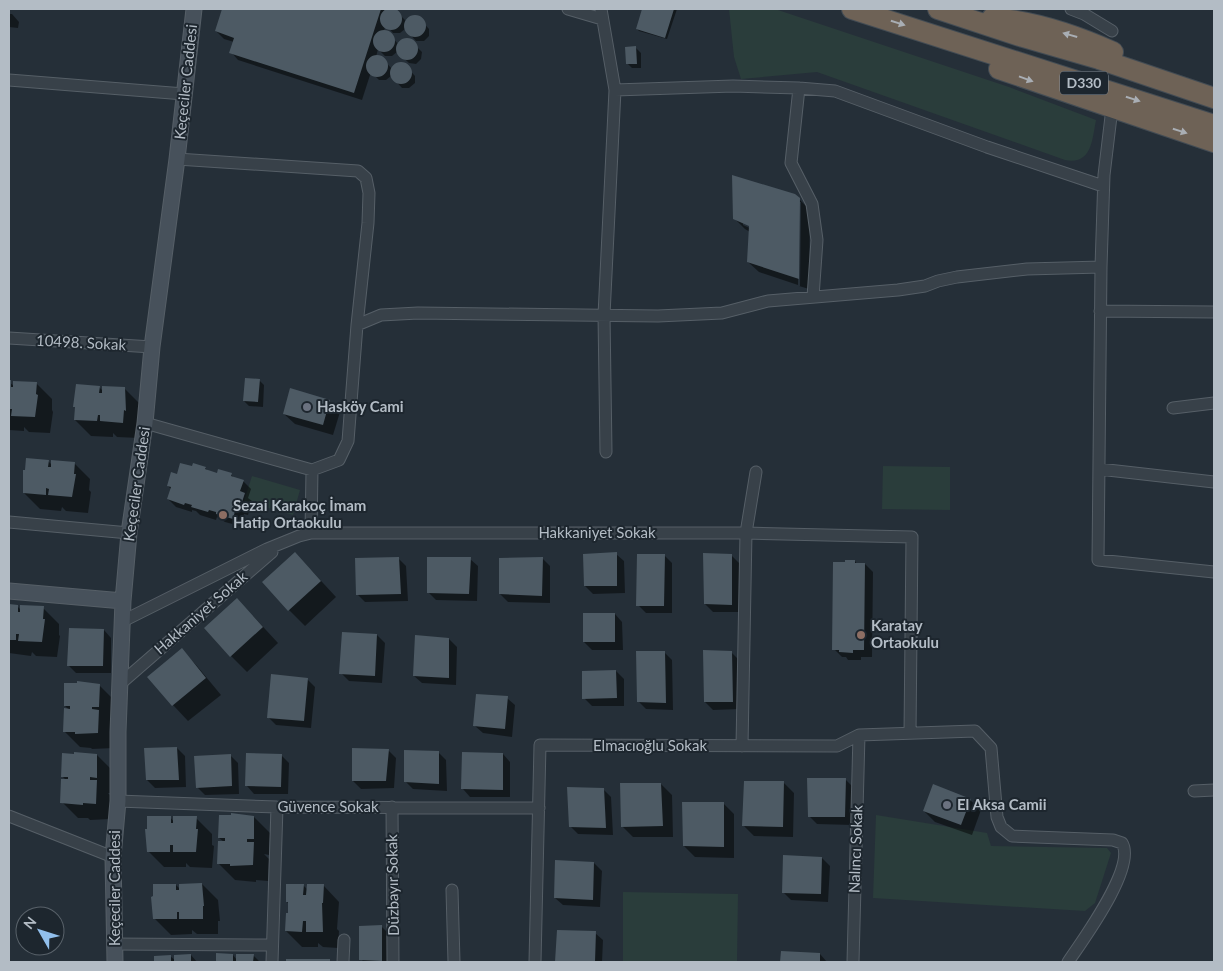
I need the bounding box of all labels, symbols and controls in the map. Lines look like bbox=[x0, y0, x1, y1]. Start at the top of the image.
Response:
one-way arrow bbox=[891, 20, 906, 28]
street label: Keçeciler Caddesi bbox=[170, 23, 200, 140]
one-way arrow bbox=[1062, 30, 1077, 38]
road number: D330 bbox=[1060, 72, 1108, 95]
one-way arrow bbox=[1019, 76, 1034, 83]
one-way arrow bbox=[1126, 95, 1141, 103]
one-way arrow bbox=[1173, 128, 1188, 135]
street label: 10498. Sokak bbox=[36, 331, 127, 353]
place label: Hasköy Cami bbox=[317, 397, 404, 415]
marker: Hasköy Cami bbox=[301, 401, 313, 413]
street label: Keçeciler Caddesi bbox=[119, 425, 153, 542]
place label: Sezai Karakoç İmam Hatip Ortaokulu bbox=[233, 496, 366, 531]
marker: Sezai Karakoç İmam Hatip Ortaokulu bbox=[217, 509, 229, 521]
street label: Hakkaniyet Sokak bbox=[538, 523, 656, 541]
street label: Hakkaniyet Sokak bbox=[150, 567, 251, 657]
place label: Karatay Ortaokulu bbox=[871, 616, 939, 651]
marker: Karatay Ortaokulu bbox=[855, 629, 867, 641]
street label: Elmacıoğlu Sokak bbox=[593, 736, 707, 754]
place label: El Aksa Camii bbox=[957, 795, 1047, 813]
street label: Güvence Sokak bbox=[277, 797, 379, 815]
marker: El Aksa Camii bbox=[941, 799, 953, 811]
street label: Nalıncı Sokak bbox=[844, 804, 866, 893]
street label: Keçeciler Caddesi bbox=[105, 830, 123, 946]
street label: Düzbayır Sokak bbox=[382, 834, 402, 936]
north arrow bbox=[15, 906, 65, 956]
text: N bbox=[20, 913, 40, 932]

